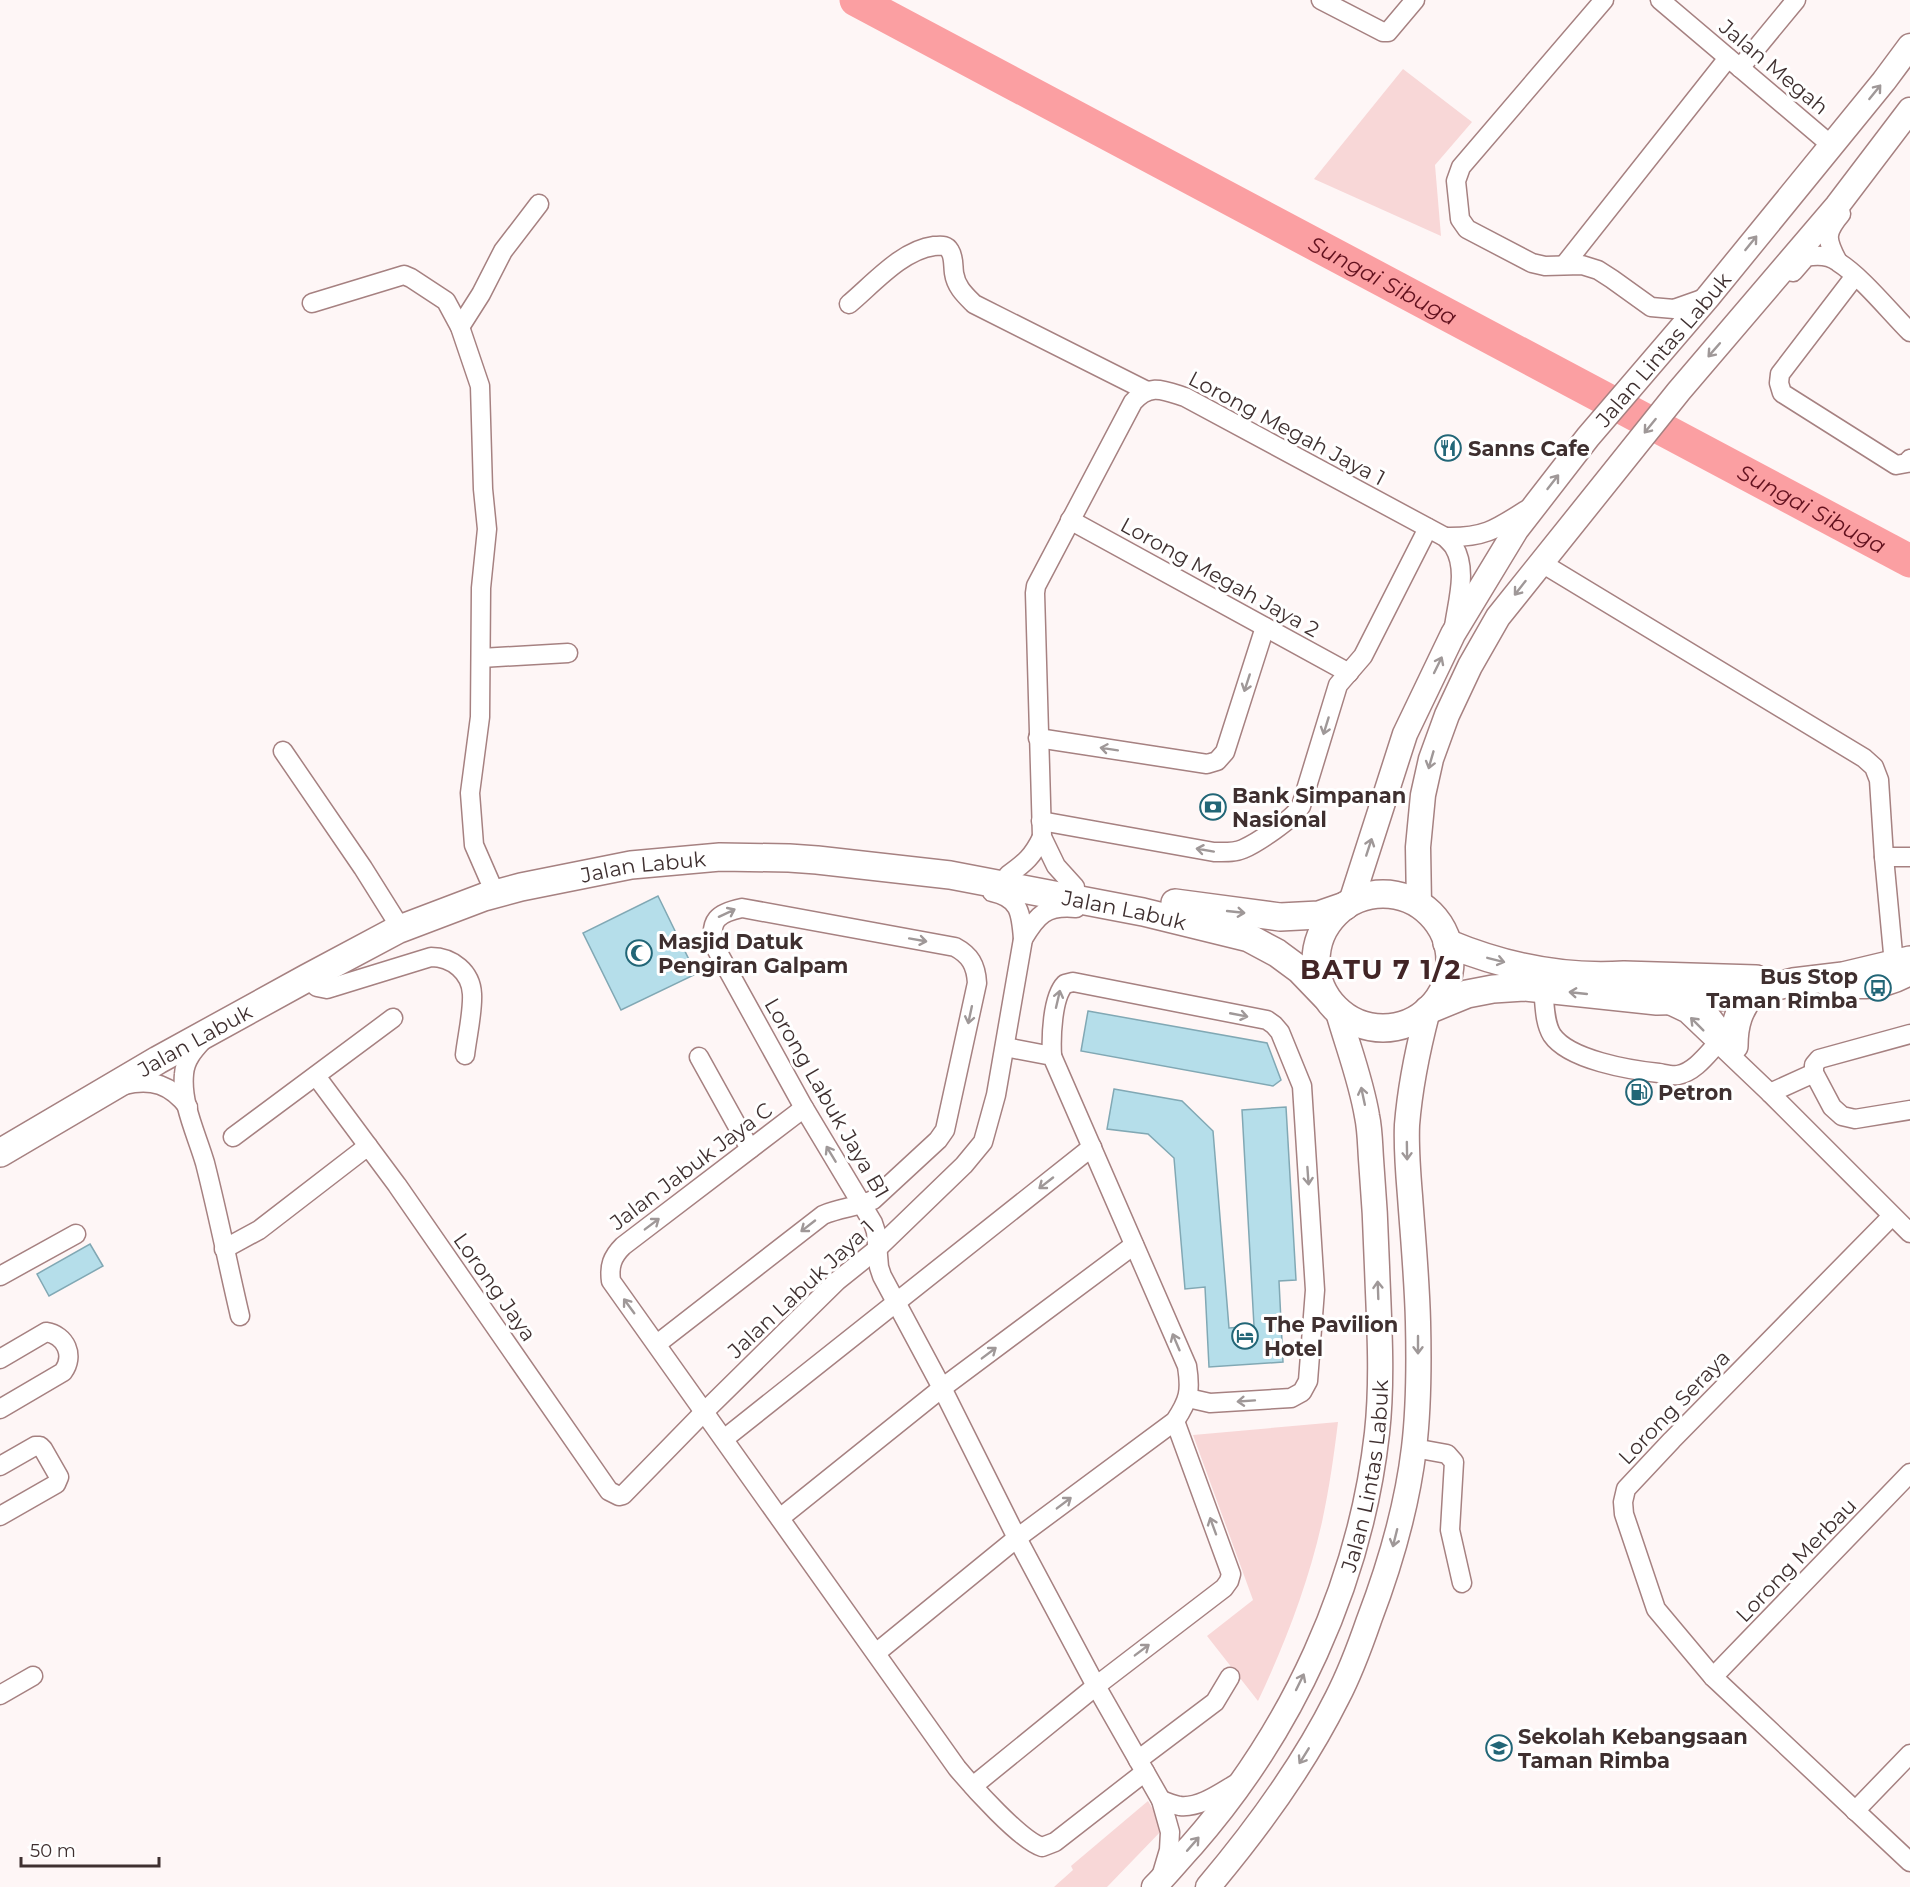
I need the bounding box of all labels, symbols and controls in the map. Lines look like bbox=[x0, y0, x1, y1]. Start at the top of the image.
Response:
street label: Jalan Megah bbox=[1714, 14, 1833, 120]
one-way arrow bbox=[1868, 84, 1881, 100]
water label: Sungai Sibuga bbox=[1304, 230, 1462, 331]
one-way arrow bbox=[1745, 236, 1758, 252]
street label: Jalan Lintas Labuk bbox=[1590, 267, 1736, 432]
one-way arrow bbox=[1707, 342, 1721, 357]
street label: Lorong Megah Jaya 1 bbox=[1184, 366, 1390, 490]
one-way arrow bbox=[1644, 417, 1657, 433]
restaurant icon: Sanns Cafe bbox=[1433, 433, 1463, 463]
place label: Sanns Cafe bbox=[1468, 436, 1590, 461]
water label: Sungai Sibuga bbox=[1733, 458, 1891, 559]
one-way arrow bbox=[1546, 475, 1559, 491]
street label: Lorong Megah Jaya 2 bbox=[1116, 512, 1324, 642]
one-way arrow bbox=[1513, 579, 1526, 595]
one-way arrow bbox=[1433, 656, 1445, 674]
one-way arrow bbox=[1241, 673, 1252, 692]
one-way arrow bbox=[1319, 716, 1330, 735]
one-way arrow bbox=[1099, 743, 1119, 754]
one-way arrow bbox=[1425, 750, 1436, 769]
place label: Bank Simpanan Nasional bbox=[1232, 783, 1406, 832]
bank icon: Bank Simpanan Nasional bbox=[1198, 792, 1228, 822]
one-way arrow bbox=[1364, 838, 1375, 857]
one-way arrow bbox=[1196, 844, 1216, 855]
street label: Jalan Labuk bbox=[577, 846, 707, 887]
street label: Jalan Labuk bbox=[1059, 884, 1190, 935]
one-way arrow bbox=[718, 907, 736, 919]
one-way arrow bbox=[1226, 907, 1246, 918]
place label: Masjid Datuk Pengiran Galpam bbox=[658, 929, 848, 978]
one-way arrow bbox=[907, 935, 927, 946]
mosque icon: Masjid Datuk Pengiran Galpam bbox=[624, 938, 654, 968]
district label: BATU 7 1/2 bbox=[1300, 953, 1462, 986]
one-way arrow bbox=[1486, 955, 1505, 967]
place label: Bus Stop Taman Rimba bbox=[1706, 964, 1858, 1013]
bus stop icon: Bus Stop Taman Rimba bbox=[1863, 973, 1893, 1003]
one-way arrow bbox=[1568, 987, 1588, 998]
one-way arrow bbox=[1052, 989, 1064, 1008]
street label: Lorong Labuk Jaya B1 bbox=[759, 994, 895, 1202]
street label: Jalan Labuk bbox=[132, 998, 256, 1082]
one-way arrow bbox=[963, 1006, 975, 1025]
one-way arrow bbox=[1229, 1010, 1248, 1021]
one-way arrow bbox=[1690, 1016, 1705, 1031]
fuel station icon: Petron bbox=[1624, 1077, 1654, 1107]
place label: Petron bbox=[1658, 1080, 1733, 1105]
one-way arrow bbox=[1357, 1086, 1368, 1106]
street label: Jalan Jabuk Jaya C bbox=[604, 1097, 777, 1236]
one-way arrow bbox=[1402, 1140, 1413, 1160]
one-way arrow bbox=[825, 1146, 837, 1163]
one-way arrow bbox=[1302, 1166, 1313, 1186]
one-way arrow bbox=[1038, 1177, 1054, 1190]
street label: Jalan Labuk Jaya 1 bbox=[722, 1215, 879, 1364]
one-way arrow bbox=[643, 1217, 659, 1230]
one-way arrow bbox=[800, 1220, 816, 1233]
street label: Lorong Jaya bbox=[448, 1228, 542, 1346]
one-way arrow bbox=[1372, 1280, 1384, 1300]
one-way arrow bbox=[623, 1298, 635, 1314]
place label: The Pavilion Hotel bbox=[1264, 1312, 1398, 1361]
hotel icon: The Pavilion Hotel bbox=[1230, 1321, 1260, 1351]
one-way arrow bbox=[1170, 1333, 1181, 1351]
one-way arrow bbox=[1412, 1335, 1424, 1355]
street label: Lorong Seraya bbox=[1613, 1345, 1735, 1469]
one-way arrow bbox=[981, 1347, 997, 1359]
street label: Jalan Lintas Labuk bbox=[1335, 1379, 1393, 1576]
one-way arrow bbox=[1236, 1395, 1256, 1406]
street label: Lorong Merbau bbox=[1731, 1493, 1861, 1627]
one-way arrow bbox=[1056, 1497, 1072, 1509]
one-way arrow bbox=[1207, 1517, 1218, 1535]
one-way arrow bbox=[1388, 1528, 1400, 1547]
one-way arrow bbox=[1134, 1644, 1150, 1657]
one-way arrow bbox=[1295, 1673, 1307, 1691]
place label: Sekolah Kebangsaan Taman Rimba bbox=[1518, 1724, 1748, 1773]
school or university icon: Sekolah Kebangsaan Taman Rimba bbox=[1484, 1733, 1514, 1763]
one-way arrow bbox=[1298, 1747, 1310, 1764]
scale bar bbox=[21, 1830, 159, 1868]
one-way arrow bbox=[1186, 1837, 1200, 1852]
text: 50 m bbox=[30, 1840, 76, 1862]

